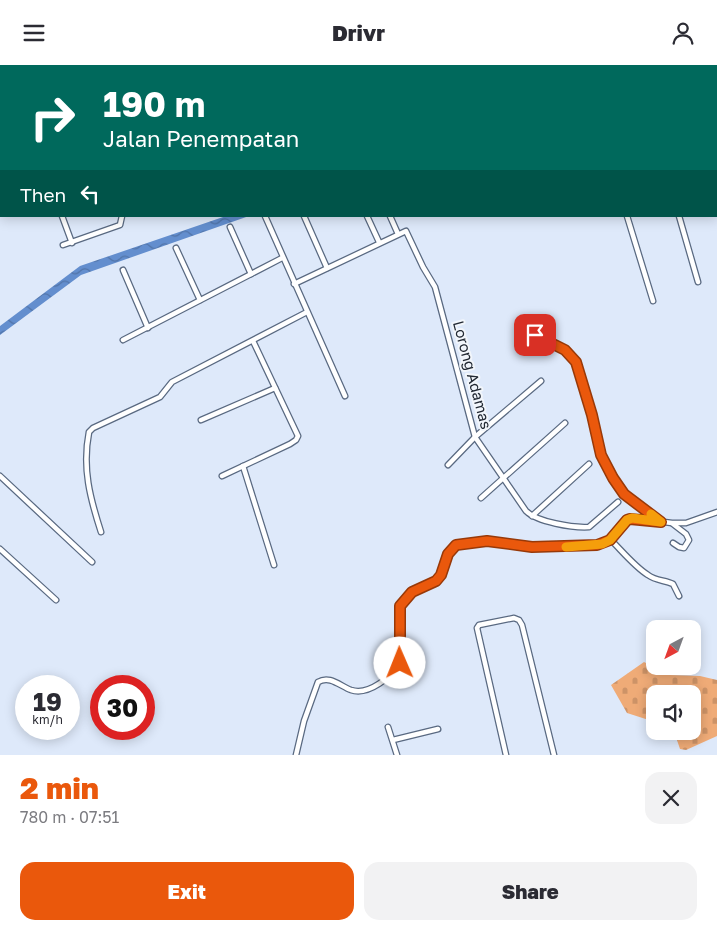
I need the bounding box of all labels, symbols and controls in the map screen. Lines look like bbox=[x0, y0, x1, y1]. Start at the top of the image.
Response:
icon: menu bbox=[20, 19, 48, 47]
text: Drivr bbox=[332, 19, 385, 46]
icon: person bbox=[669, 19, 697, 47]
text: 190 m bbox=[103, 83, 205, 125]
icon: right bbox=[20, 85, 85, 150]
text: Jalan Penempatan bbox=[103, 125, 299, 152]
icon: left bbox=[76, 180, 104, 208]
text: Then bbox=[20, 183, 66, 206]
pin bbox=[514, 314, 556, 356]
street label: Lorong Adamas bbox=[450, 319, 496, 431]
icon: arrive bbox=[521, 321, 549, 349]
north arrow bbox=[646, 620, 701, 675]
map controls bbox=[646, 620, 701, 740]
position arrow bbox=[373, 636, 425, 688]
speed limit sign: 30 bbox=[90, 675, 155, 740]
button: sound bbox=[646, 685, 701, 740]
text: 19 bbox=[33, 686, 62, 717]
text: km/h bbox=[32, 712, 63, 727]
text: 2 min bbox=[20, 770, 99, 806]
button: close bbox=[645, 772, 697, 824]
text: 780 m · 07:51 bbox=[20, 807, 119, 827]
button: Exit bbox=[20, 862, 354, 920]
button: Share bbox=[364, 862, 697, 920]

